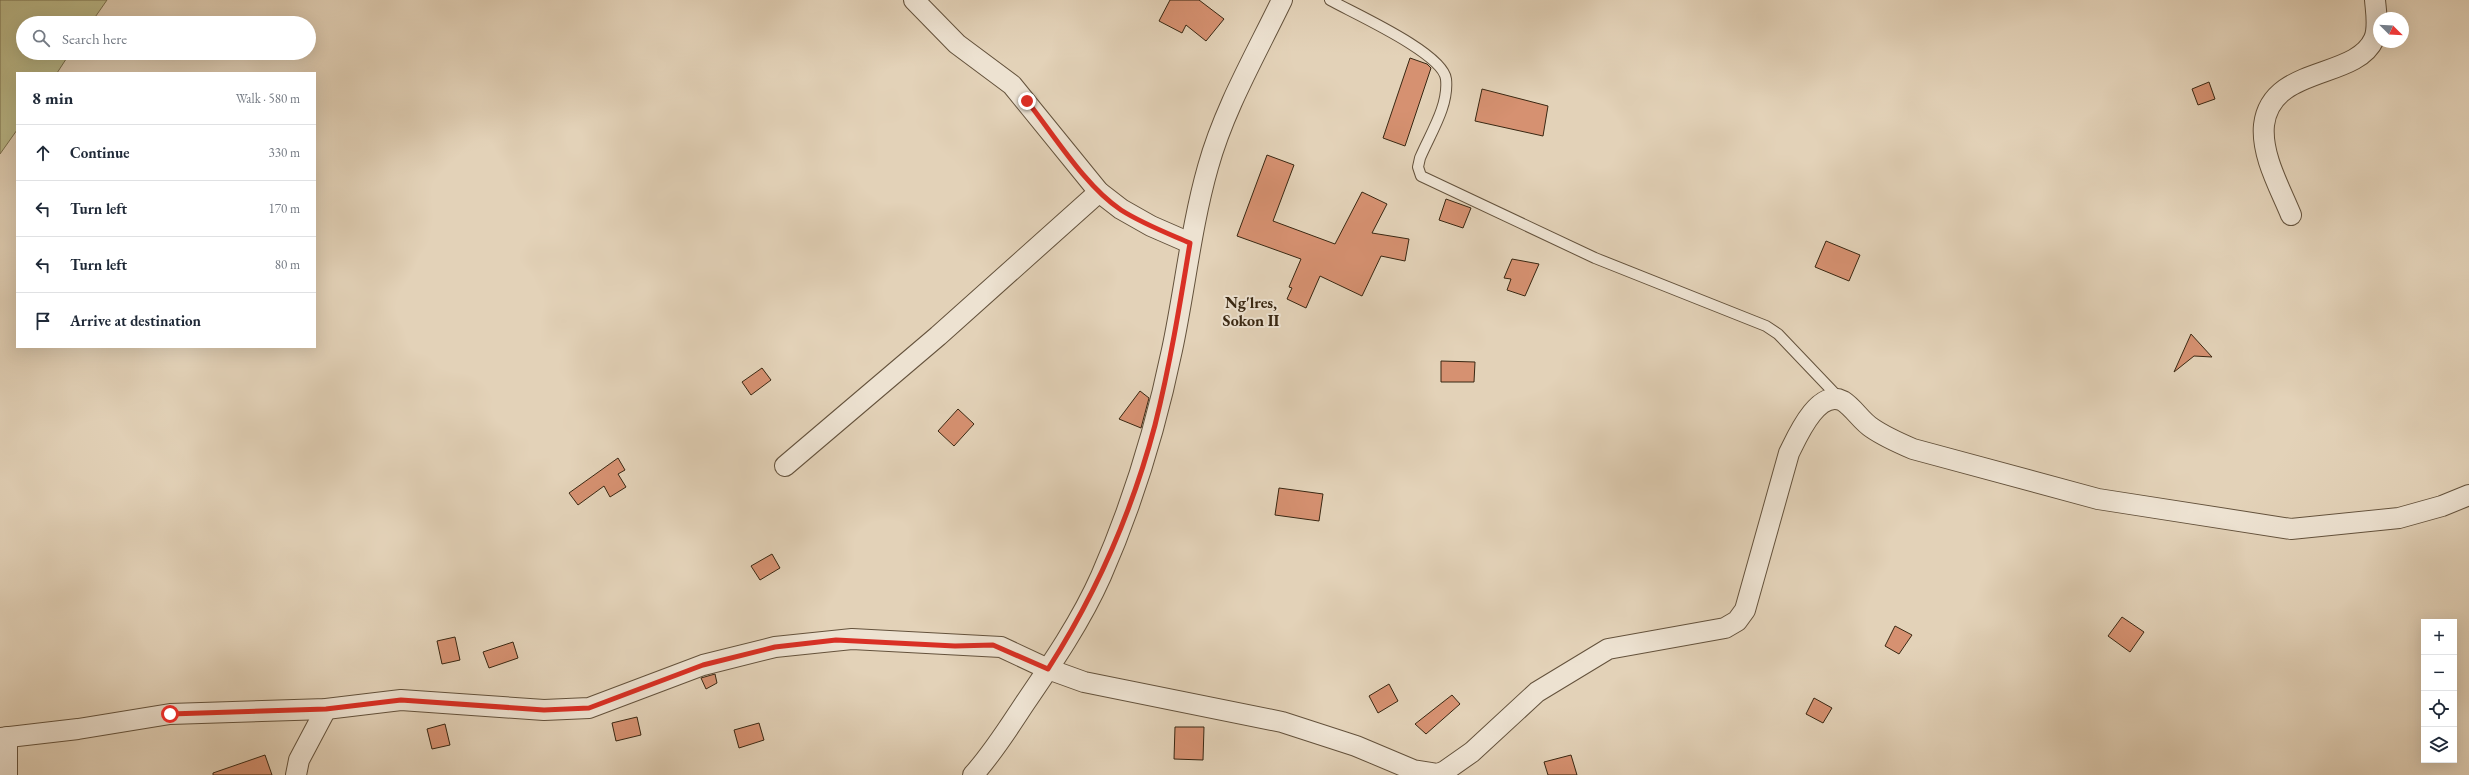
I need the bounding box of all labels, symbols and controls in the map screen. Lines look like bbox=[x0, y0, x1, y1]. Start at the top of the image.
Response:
north arrow bbox=[2373, 12, 2409, 48]
search box bbox=[16, 16, 316, 60]
icon: search bbox=[30, 27, 52, 49]
text: Search here bbox=[62, 29, 127, 48]
text: 8 min bbox=[32, 87, 73, 109]
text: Walk · 580 m bbox=[236, 90, 300, 107]
route end bbox=[1018, 92, 1036, 110]
icon: ahead bbox=[32, 142, 54, 164]
text: Continue bbox=[70, 143, 130, 162]
text: 330 m bbox=[269, 144, 300, 161]
icon: left bbox=[32, 198, 54, 220]
text: Turn left bbox=[70, 199, 127, 218]
text: 170 m bbox=[269, 200, 300, 217]
icon: left bbox=[32, 254, 54, 276]
text: Turn left bbox=[70, 255, 127, 274]
text: 80 m bbox=[275, 256, 300, 273]
district label: Ng'lres, Sokon II bbox=[1223, 292, 1280, 331]
icon: arrive bbox=[32, 310, 54, 332]
text: Arrive at destination bbox=[70, 311, 201, 330]
map controls bbox=[2421, 619, 2457, 763]
button: + bbox=[2421, 619, 2457, 655]
button: − bbox=[2421, 655, 2457, 691]
button: locate bbox=[2421, 691, 2457, 727]
route start bbox=[161, 705, 179, 723]
button: layers bbox=[2421, 727, 2457, 763]

